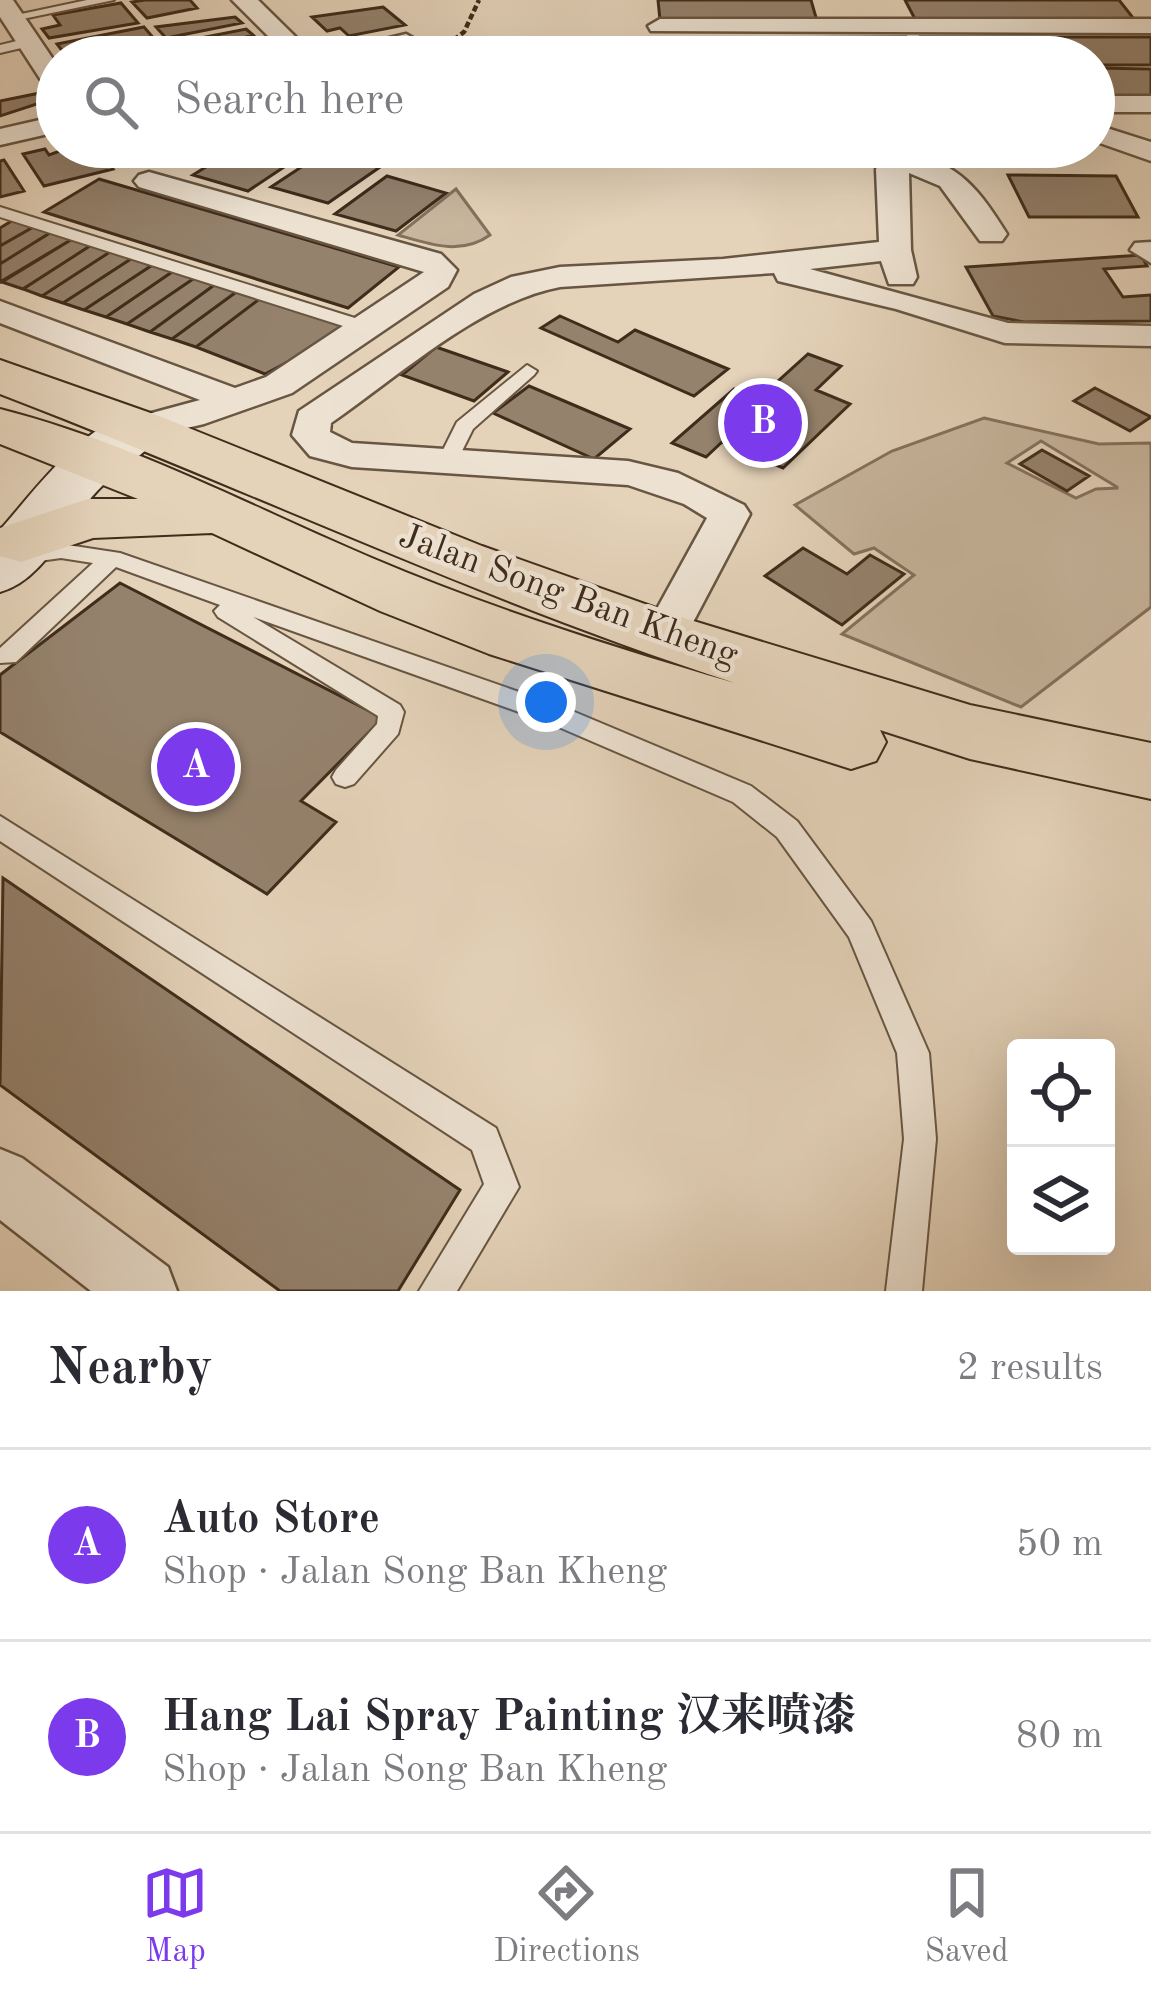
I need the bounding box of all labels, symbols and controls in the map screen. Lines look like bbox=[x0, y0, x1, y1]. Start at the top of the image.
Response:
search box bbox=[36, 36, 1115, 168]
icon: search bbox=[78, 69, 144, 135]
text: Search here bbox=[174, 79, 404, 124]
pin: B bbox=[724, 378, 802, 468]
street label: Jalan Song Ban Kheng bbox=[394, 519, 743, 675]
your location bbox=[516, 672, 576, 732]
pin: A bbox=[157, 722, 235, 812]
map controls bbox=[1007, 1039, 1115, 1255]
button: locate bbox=[1007, 1039, 1115, 1147]
button: layers bbox=[1007, 1147, 1115, 1255]
text: Nearby bbox=[48, 1344, 213, 1395]
text: 2 results bbox=[957, 1349, 1103, 1388]
text: Auto Store bbox=[162, 1498, 380, 1543]
text: A bbox=[72, 1525, 102, 1564]
text: 50 m bbox=[1016, 1525, 1103, 1564]
text: Shop · Jalan Song Ban Kheng bbox=[162, 1553, 667, 1592]
text: Hang Lai Spray Painting 汉来喷漆 bbox=[162, 1696, 856, 1741]
text: B bbox=[73, 1717, 101, 1756]
text: 80 m bbox=[1016, 1717, 1103, 1756]
text: Shop · Jalan Song Ban Kheng bbox=[162, 1751, 667, 1790]
tab: Map bbox=[142, 1860, 208, 1973]
tab: Directions bbox=[493, 1860, 640, 1973]
tab: Saved bbox=[925, 1860, 1009, 1973]

